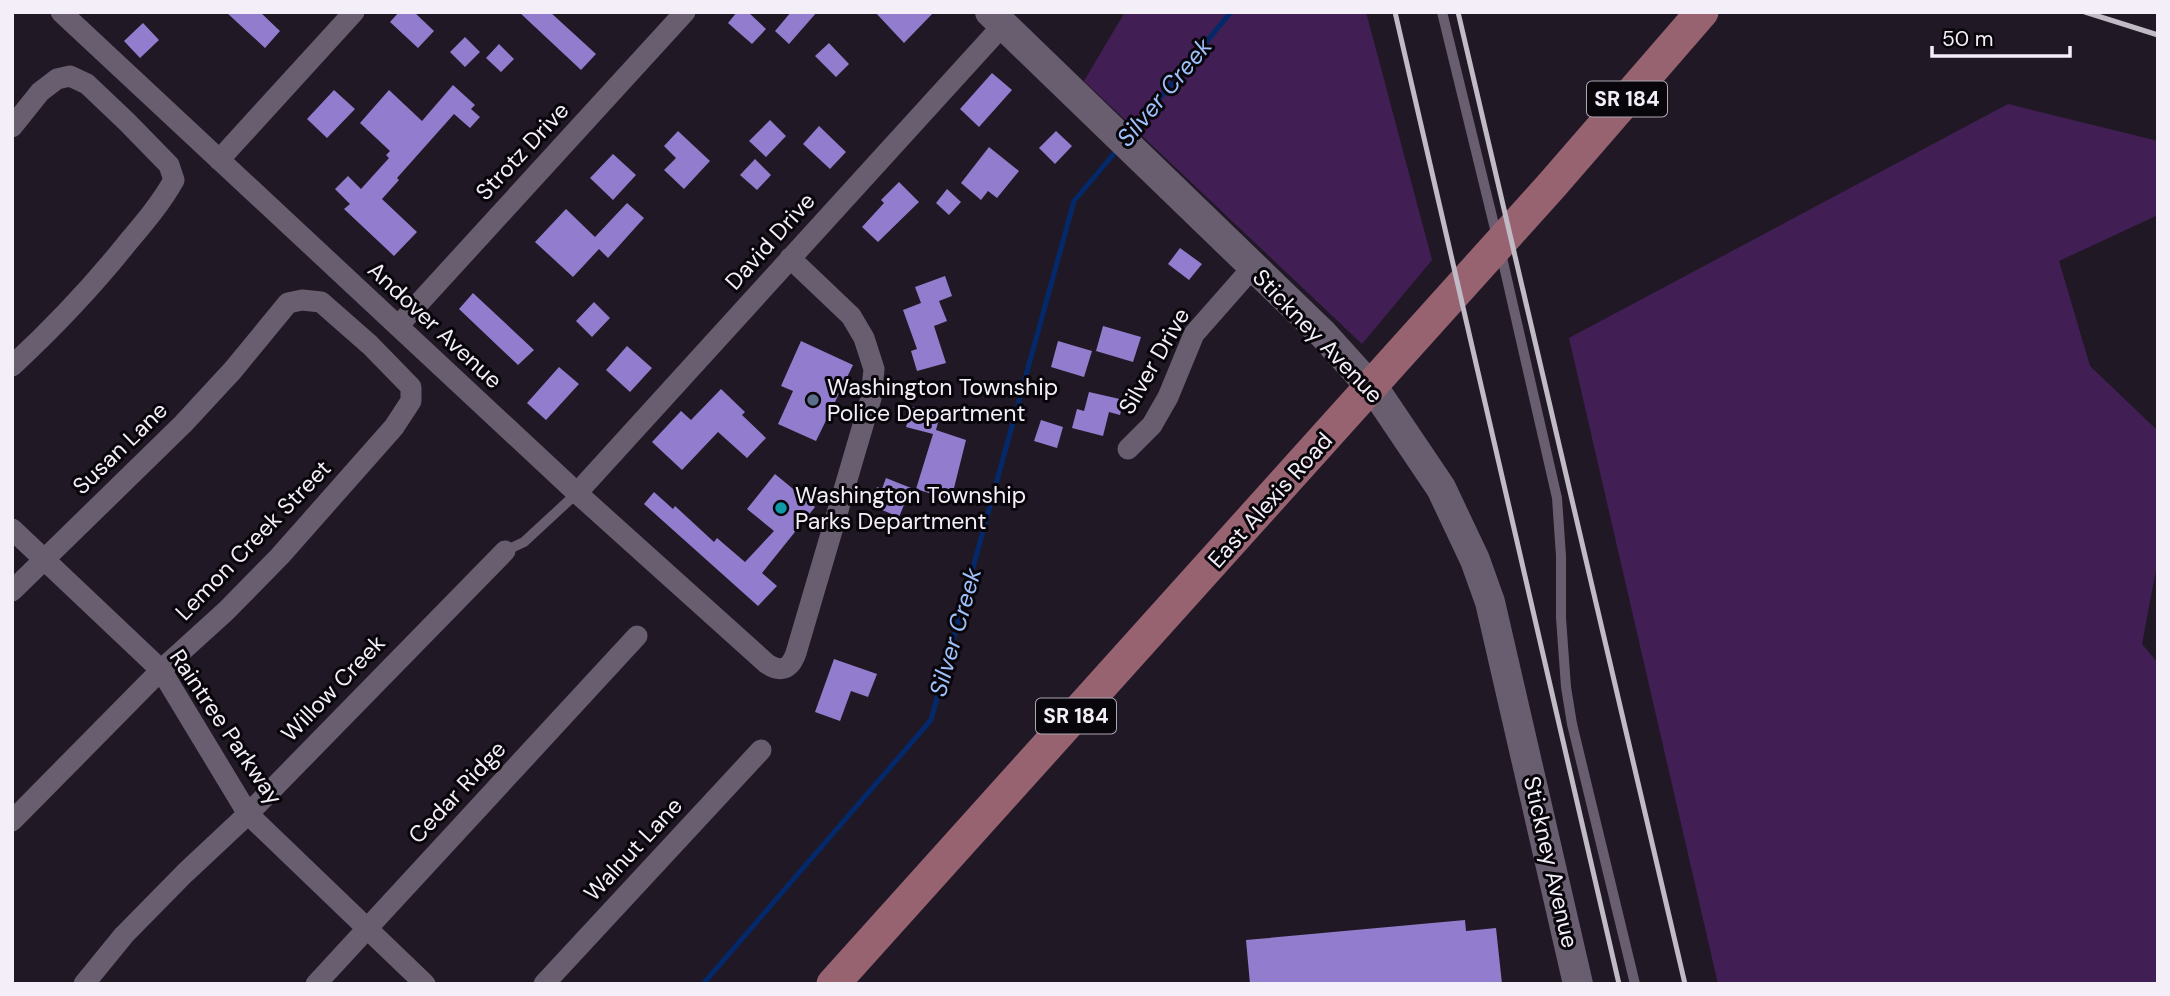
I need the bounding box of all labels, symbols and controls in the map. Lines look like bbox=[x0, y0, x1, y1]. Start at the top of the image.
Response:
scale bar bbox=[1932, 14, 2070, 58]
text: 50 m bbox=[1942, 25, 1993, 53]
water label: Silver Creek bbox=[1110, 31, 1219, 153]
road number: SR 184 bbox=[1587, 82, 1667, 116]
street label: Strotz Drive bbox=[469, 96, 575, 206]
street label: David Drive bbox=[719, 186, 821, 296]
street label: Andover Avenue bbox=[361, 255, 509, 395]
street label: Stickney Avenue bbox=[1246, 262, 1390, 410]
street label: Silver Drive bbox=[1112, 303, 1196, 419]
place label: Washington Township Police Department bbox=[827, 372, 1058, 428]
marker: Washington Township Police Department bbox=[805, 392, 821, 408]
street label: Susan Lane bbox=[66, 395, 174, 501]
street label: East Alexis Road bbox=[1201, 426, 1339, 574]
street label: Lemon Creek Street bbox=[169, 453, 337, 627]
place label: Washington Township Parks Department bbox=[795, 480, 1026, 536]
marker: Washington Township Parks Department bbox=[773, 500, 789, 516]
water label: Silver Creek bbox=[922, 563, 988, 700]
street label: Willow Creek bbox=[275, 628, 392, 748]
street label: Raintree Parkway bbox=[163, 643, 289, 811]
road number: SR 184 bbox=[1036, 698, 1116, 734]
street label: Cedar Ridge bbox=[402, 734, 512, 850]
street label: Stickney Avenue bbox=[1517, 773, 1585, 951]
street label: Walnut Lane bbox=[577, 791, 689, 907]

